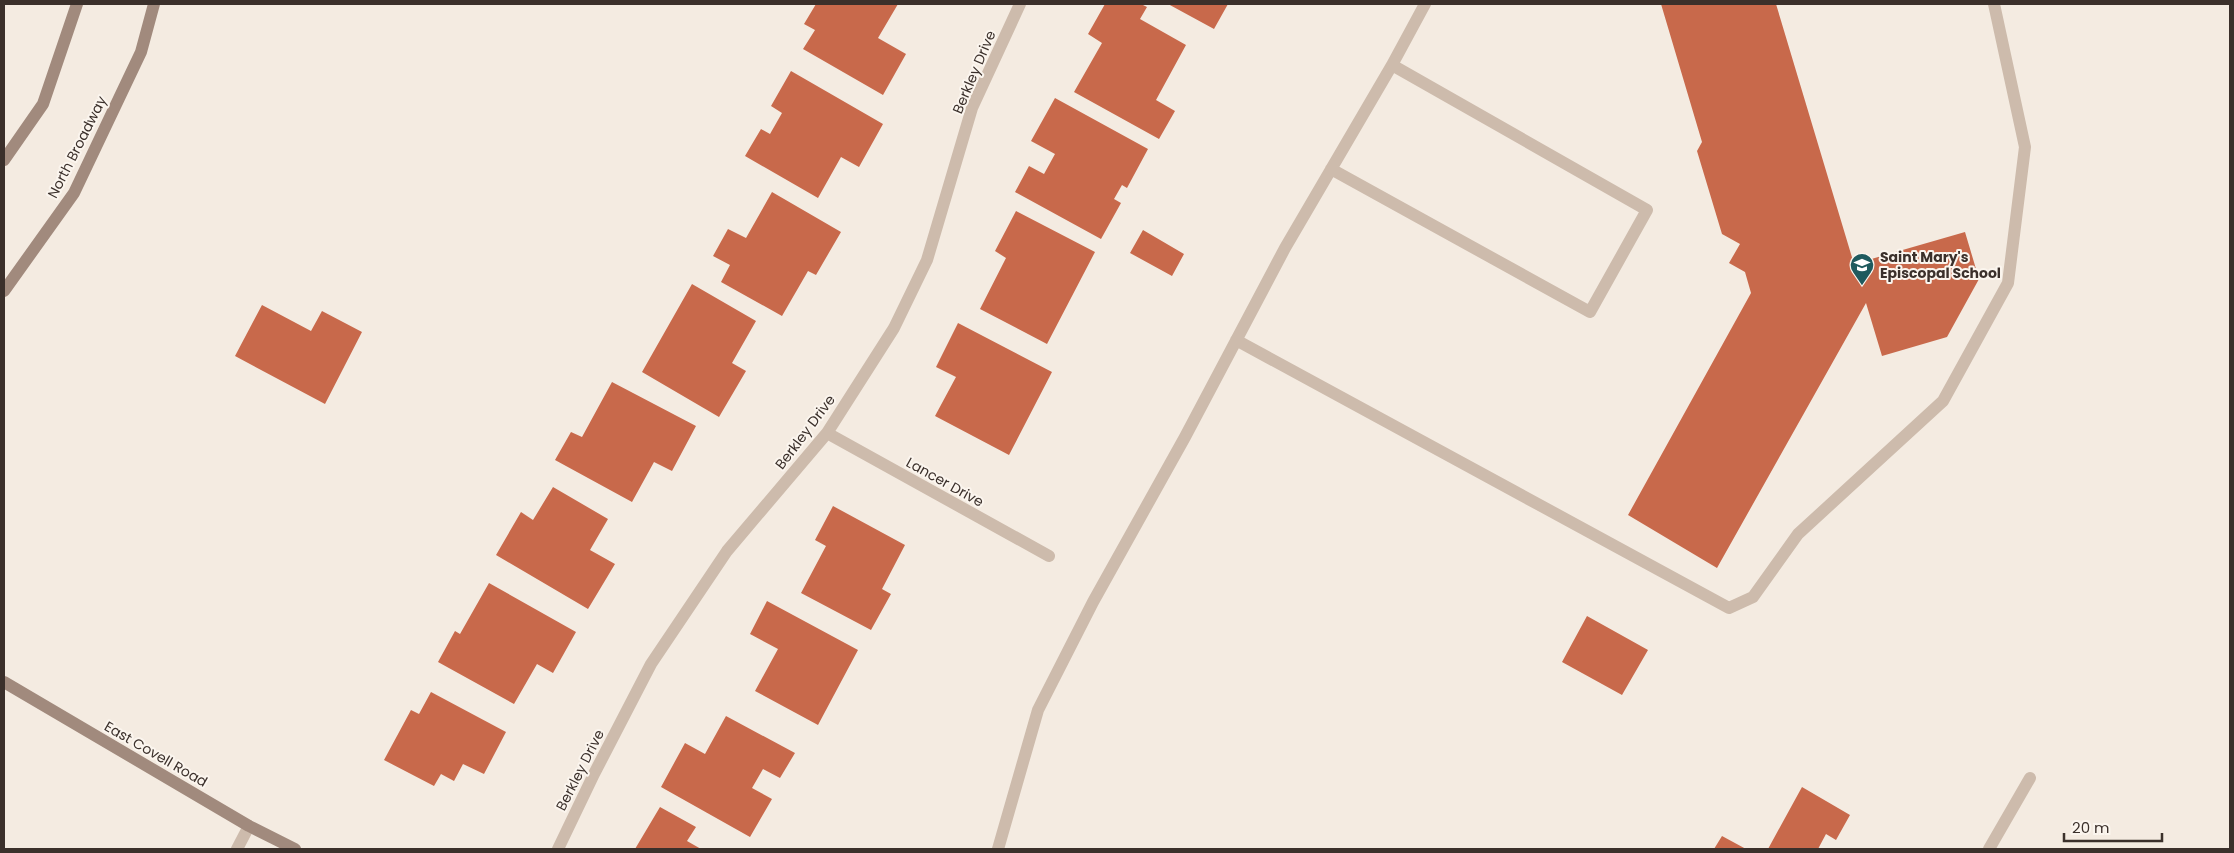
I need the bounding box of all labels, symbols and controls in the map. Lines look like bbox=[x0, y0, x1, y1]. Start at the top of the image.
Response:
street label: Berkley Drive bbox=[947, 27, 1001, 117]
street label: North Broadway bbox=[43, 92, 111, 202]
place label: Saint Mary's Episcopal School bbox=[1880, 247, 2001, 283]
school or university icon: Saint Mary's Episcopal School bbox=[1849, 252, 1875, 286]
street label: Berkley Drive bbox=[770, 390, 840, 473]
street label: Lancer Drive bbox=[903, 452, 988, 512]
street label: East Covell Road bbox=[101, 716, 211, 792]
street label: Berkley Drive bbox=[551, 726, 609, 814]
scale bar bbox=[2064, 810, 2162, 842]
text: 20 m bbox=[2072, 817, 2110, 838]

